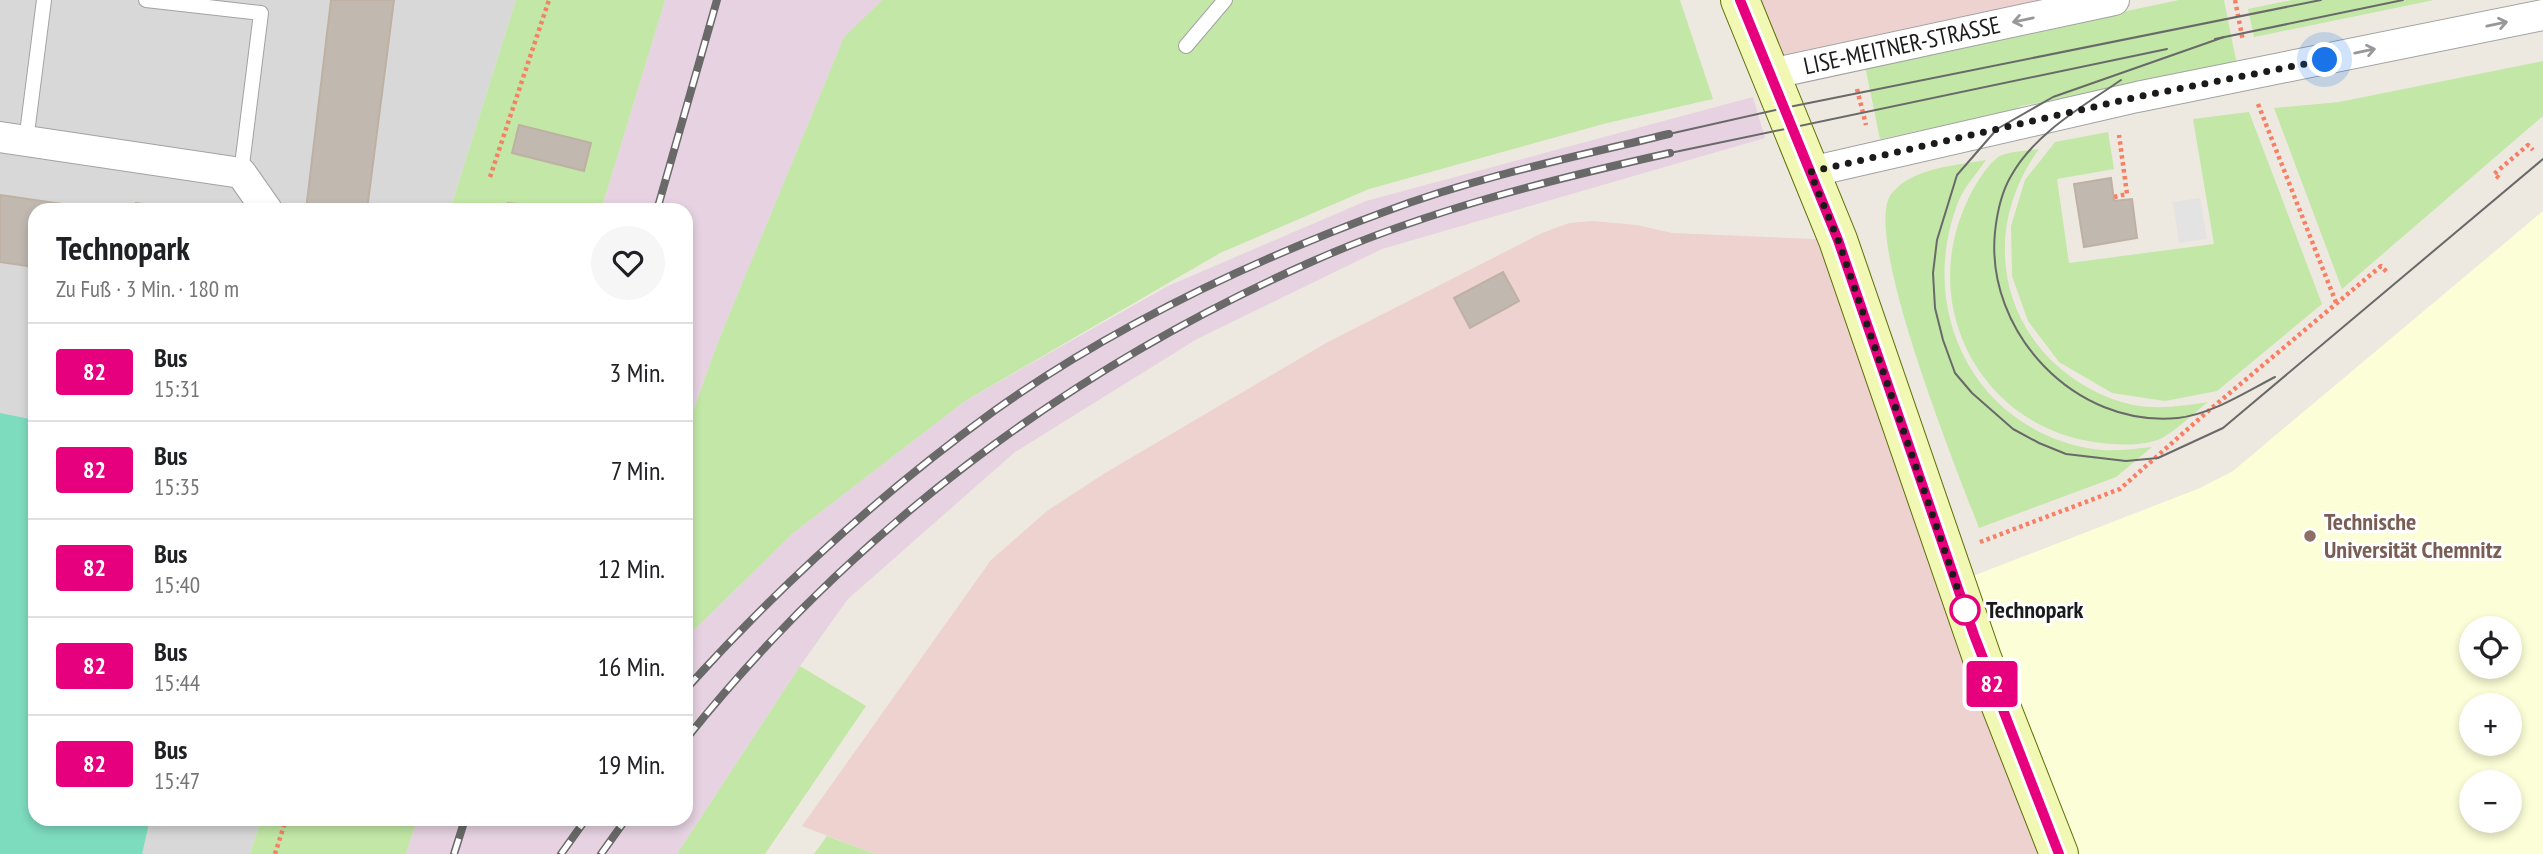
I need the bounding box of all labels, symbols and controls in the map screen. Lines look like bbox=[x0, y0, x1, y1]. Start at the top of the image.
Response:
street label: LISE-MEITNER-STRASSE bbox=[1801, 9, 2003, 81]
one-way arrow bbox=[2012, 13, 2035, 27]
one-way arrow bbox=[2485, 17, 2508, 31]
your location bbox=[2307, 42, 2342, 77]
one-way arrow bbox=[2353, 44, 2376, 58]
text: Technopark bbox=[56, 226, 190, 269]
button: heart bbox=[591, 226, 665, 300]
text: Zu Fuß · 3 Min. · 180 m bbox=[56, 274, 239, 303]
text: Bus bbox=[154, 341, 187, 374]
text: 82 bbox=[83, 356, 106, 387]
text: 3 Min. bbox=[610, 356, 665, 389]
text: 15:31 bbox=[154, 374, 200, 403]
text: Bus bbox=[154, 439, 187, 472]
text: 82 bbox=[83, 454, 106, 485]
text: 7 Min. bbox=[611, 454, 665, 487]
text: 15:35 bbox=[154, 472, 200, 501]
place label: Technische Universität Chemnitz bbox=[2324, 506, 2502, 565]
marker: Technische Universität Chemnitz bbox=[2302, 528, 2318, 544]
text: Bus bbox=[154, 537, 187, 570]
text: 82 bbox=[83, 552, 106, 583]
text: 12 Min. bbox=[598, 552, 665, 585]
text: 15:40 bbox=[154, 570, 200, 599]
place label: Technopark bbox=[1986, 594, 2083, 625]
marker: Technopark bbox=[1950, 595, 1980, 625]
map controls bbox=[2459, 616, 2522, 833]
button: locate bbox=[2459, 616, 2522, 679]
text: Bus bbox=[154, 635, 187, 668]
text: 82 bbox=[83, 650, 106, 681]
text: 16 Min. bbox=[598, 650, 665, 683]
line badge: 82 bbox=[1960, 661, 2024, 707]
text: 15:44 bbox=[154, 668, 200, 697]
text: 82 bbox=[1981, 668, 2003, 699]
button: + bbox=[2459, 693, 2522, 756]
text: Bus bbox=[154, 733, 187, 766]
text: 82 bbox=[83, 748, 106, 779]
text: 19 Min. bbox=[598, 748, 665, 781]
text: 15:47 bbox=[154, 766, 200, 795]
button: − bbox=[2459, 770, 2522, 833]

